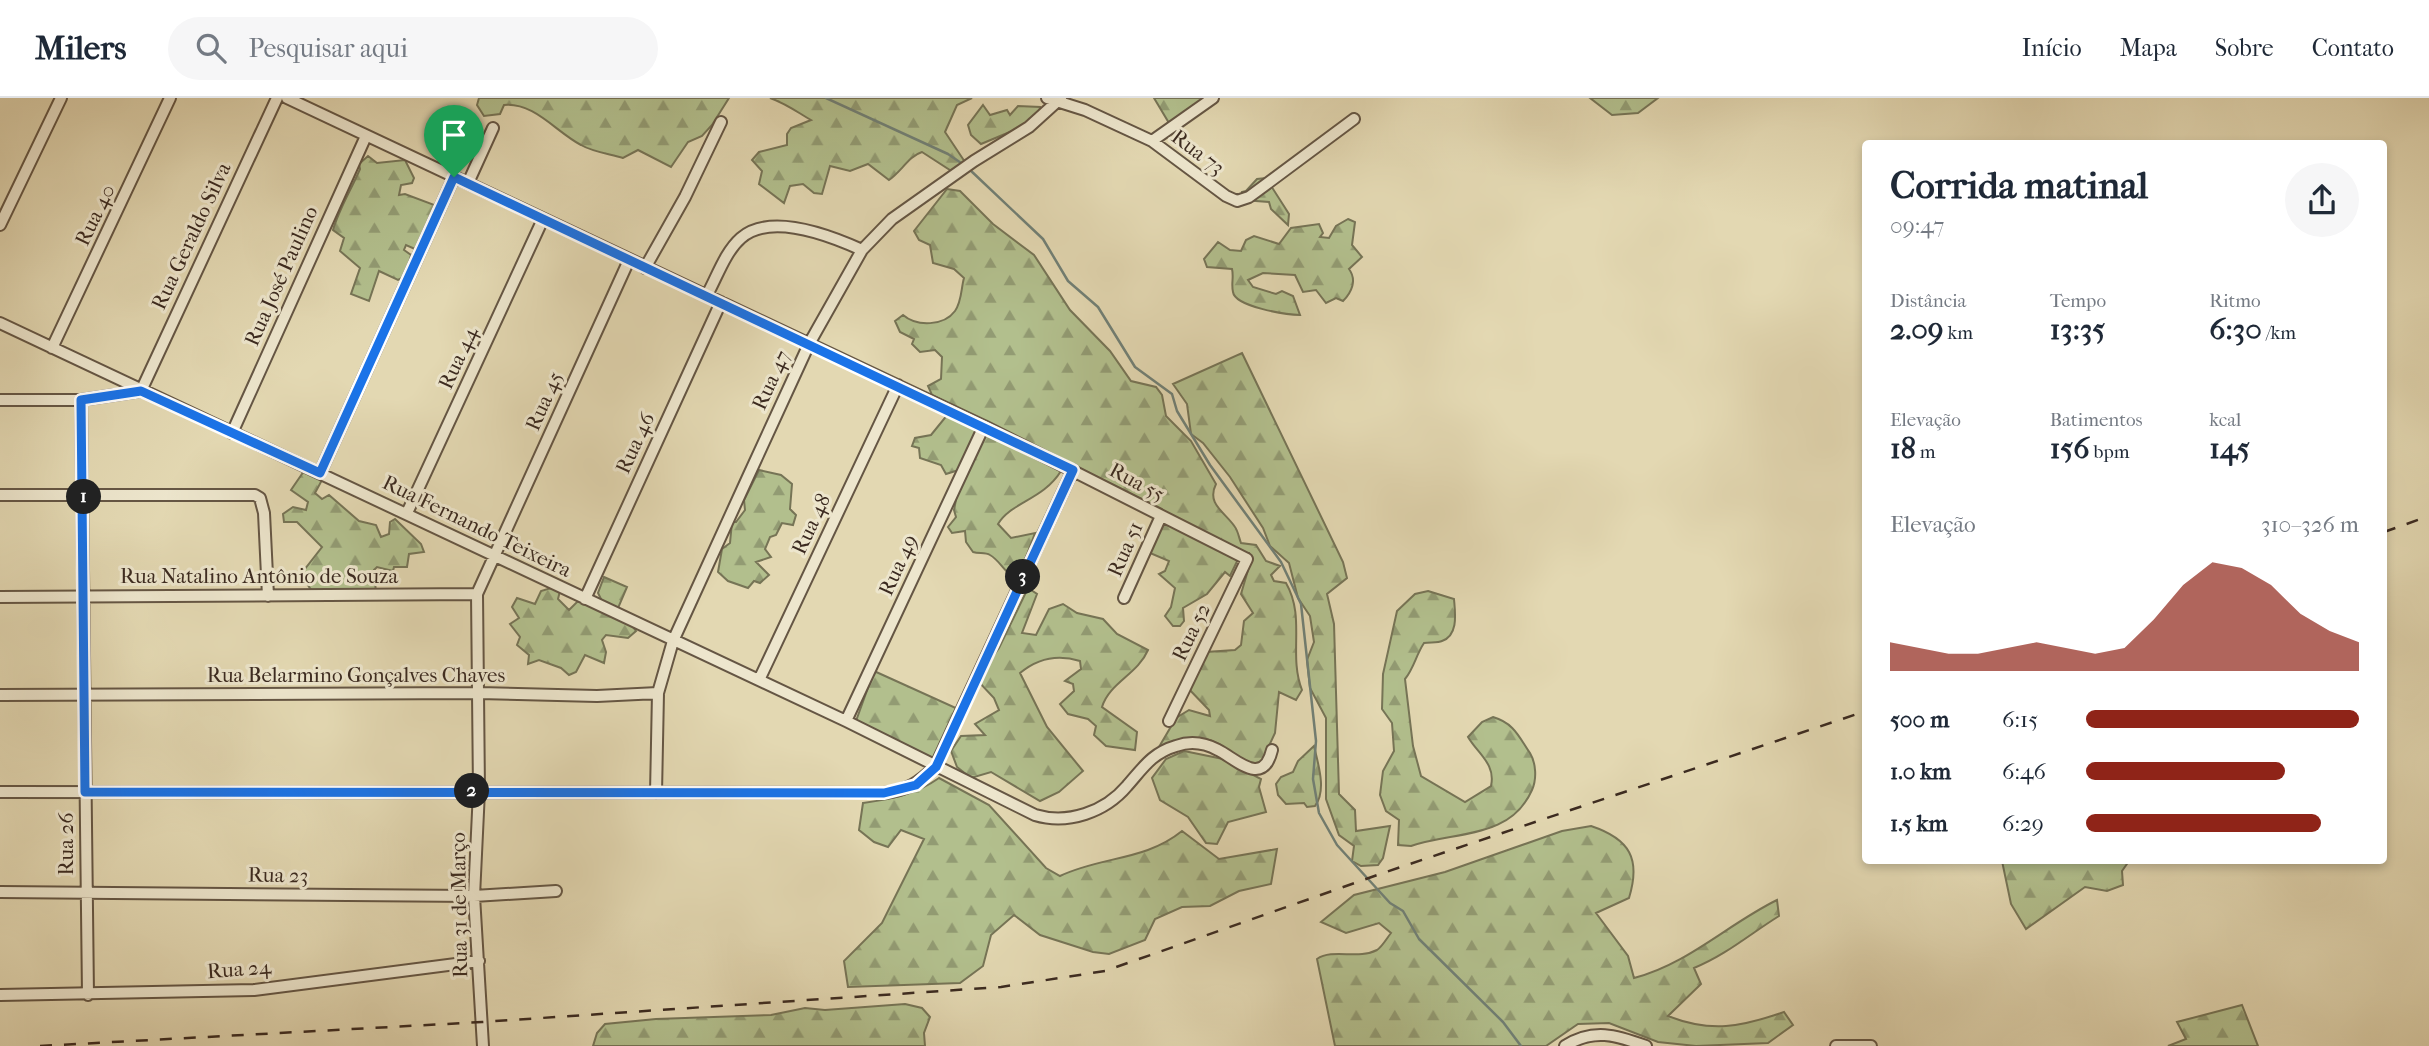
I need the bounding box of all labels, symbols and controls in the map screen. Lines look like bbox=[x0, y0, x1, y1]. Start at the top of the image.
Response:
search box bbox=[168, 17, 658, 80]
text: Milers bbox=[35, 29, 126, 68]
icon: search bbox=[192, 29, 230, 67]
text: Pesquisar aqui bbox=[248, 33, 408, 64]
text: Início bbox=[2022, 34, 2082, 62]
text: Mapa bbox=[2120, 34, 2177, 62]
text: Sobre bbox=[2215, 34, 2274, 62]
text: Contato bbox=[2312, 34, 2394, 62]
pin bbox=[424, 105, 484, 177]
icon: arrive bbox=[435, 116, 473, 154]
street label: Rua 73 bbox=[1167, 124, 1229, 180]
street label: Rua Geraldo Silva bbox=[146, 158, 236, 313]
text: Corrida matinal bbox=[1890, 163, 2148, 208]
button: share bbox=[2285, 163, 2359, 237]
street label: Rua 40 bbox=[70, 181, 120, 249]
street label: Rua José Paulino bbox=[239, 202, 323, 350]
text: 09:47 bbox=[1890, 212, 1944, 239]
text: Distância bbox=[1890, 290, 1966, 312]
text: Tempo bbox=[2050, 290, 2106, 312]
text: Ritmo bbox=[2209, 290, 2261, 312]
text: 2.09 bbox=[1890, 312, 1943, 347]
text: 13:35 bbox=[2050, 312, 2105, 347]
text: 6:30 bbox=[2209, 312, 2262, 347]
text: km bbox=[1943, 322, 1973, 344]
text: /km bbox=[2262, 322, 2296, 344]
street label: Rua 44 bbox=[433, 323, 483, 393]
street label: Rua 47 bbox=[747, 346, 795, 414]
street label: Rua 45 bbox=[520, 368, 568, 434]
street label: Rua 46 bbox=[610, 408, 660, 477]
text: Elevação bbox=[1890, 409, 1961, 431]
text: Batimentos bbox=[2050, 409, 2143, 431]
text: kcal bbox=[2209, 409, 2241, 431]
text: 18 bbox=[1890, 431, 1916, 466]
text: 156 bbox=[2050, 431, 2089, 466]
text: 145 bbox=[2209, 431, 2250, 466]
text: m bbox=[1916, 441, 1936, 463]
text: bpm bbox=[2089, 441, 2130, 463]
street label: Rua 55 bbox=[1105, 458, 1169, 506]
street label: Rua Fernando Teixeira bbox=[379, 470, 575, 582]
pin: 1 bbox=[66, 480, 102, 514]
text: 1 bbox=[80, 485, 87, 507]
street label: Rua 48 bbox=[787, 490, 835, 558]
text: Elevação bbox=[1890, 511, 1976, 538]
text: 310–326 m bbox=[2261, 511, 2359, 538]
street label: Rua 51 bbox=[1102, 518, 1148, 580]
street label: Rua 49 bbox=[874, 531, 922, 599]
pin: 3 bbox=[1006, 560, 1040, 594]
street label: Rua Natalino Antônio de Souza bbox=[120, 564, 398, 588]
text: 3 bbox=[1019, 565, 1026, 587]
street label: Rua 52 bbox=[1167, 599, 1215, 665]
street label: Rua Belarmino Gonçalves Chaves bbox=[207, 663, 506, 687]
text: 500 m bbox=[1890, 706, 1949, 733]
text: 6:15 bbox=[2002, 706, 2038, 733]
text: 1.0 km bbox=[1890, 758, 1951, 785]
text: 6:46 bbox=[2002, 758, 2046, 785]
pin: 2 bbox=[454, 774, 490, 808]
text: 2 bbox=[467, 779, 476, 801]
text: 1.5 km bbox=[1890, 810, 1948, 837]
text: 6:29 bbox=[2002, 810, 2044, 837]
street label: Rua 26 bbox=[54, 812, 78, 876]
street label: Rua 31 de Março bbox=[446, 832, 472, 978]
street label: Rua 23 bbox=[248, 862, 308, 888]
street label: Rua 24 bbox=[206, 955, 272, 983]

